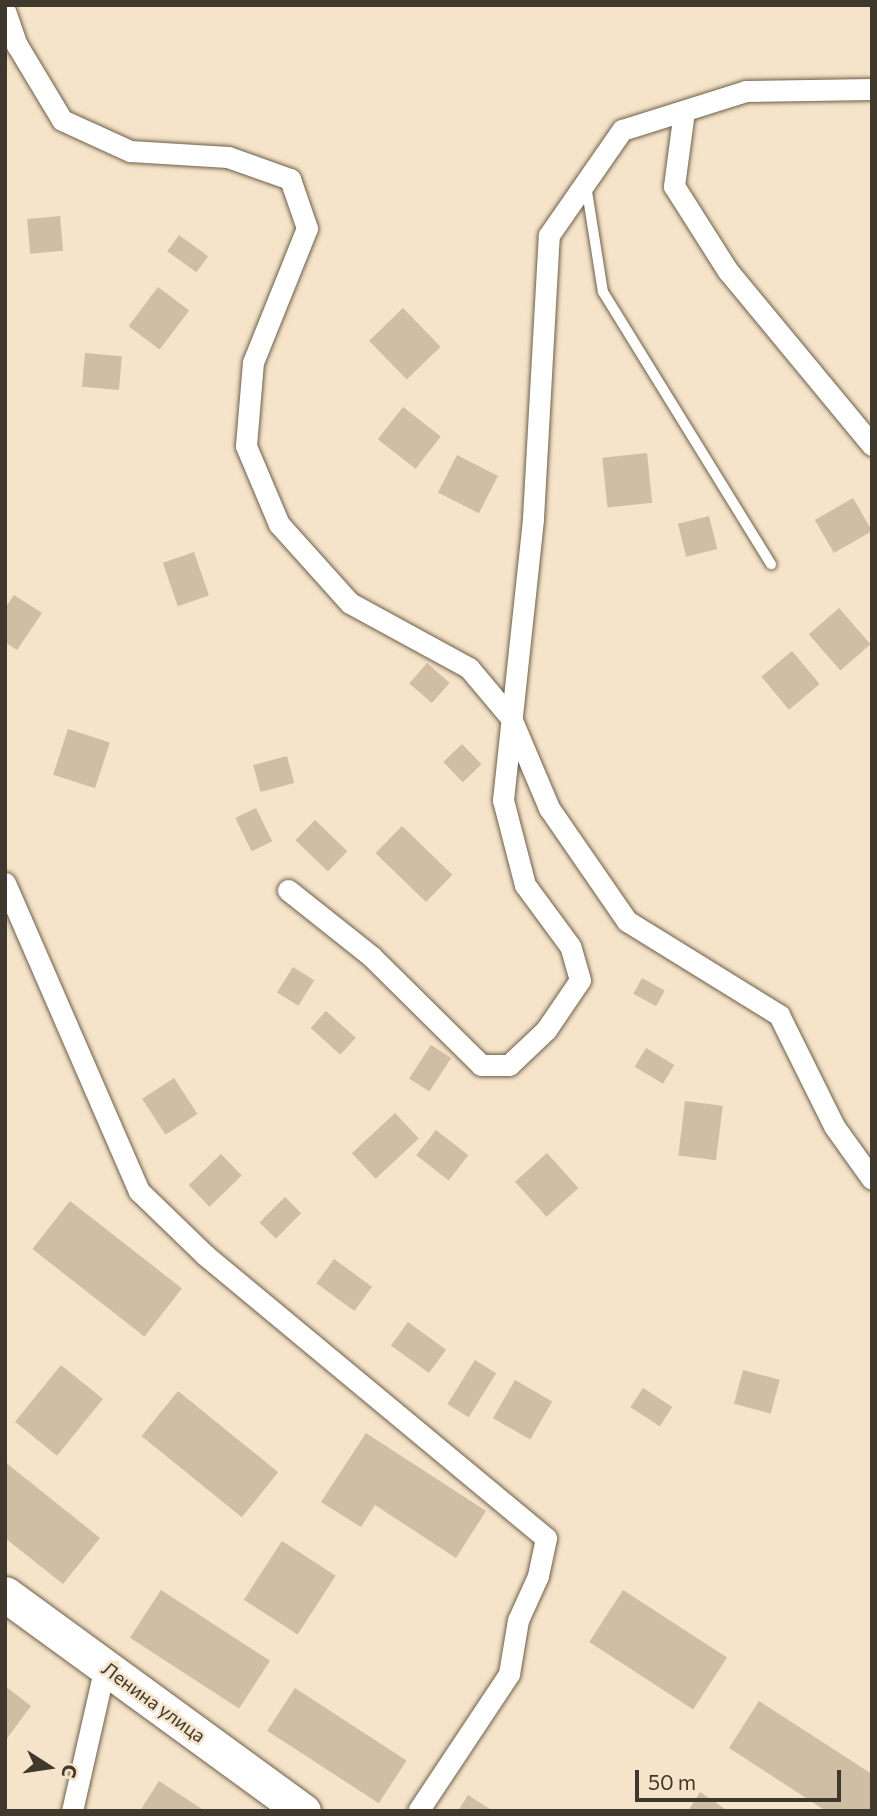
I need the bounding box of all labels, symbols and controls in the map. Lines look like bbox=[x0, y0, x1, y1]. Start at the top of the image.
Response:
street label: Ленина улица bbox=[98, 1657, 210, 1747]
north arrow bbox=[14, 1732, 84, 1802]
scale bar bbox=[639, 1756, 846, 1800]
text: С bbox=[57, 1763, 83, 1780]
text: 50 m bbox=[648, 1769, 696, 1794]

